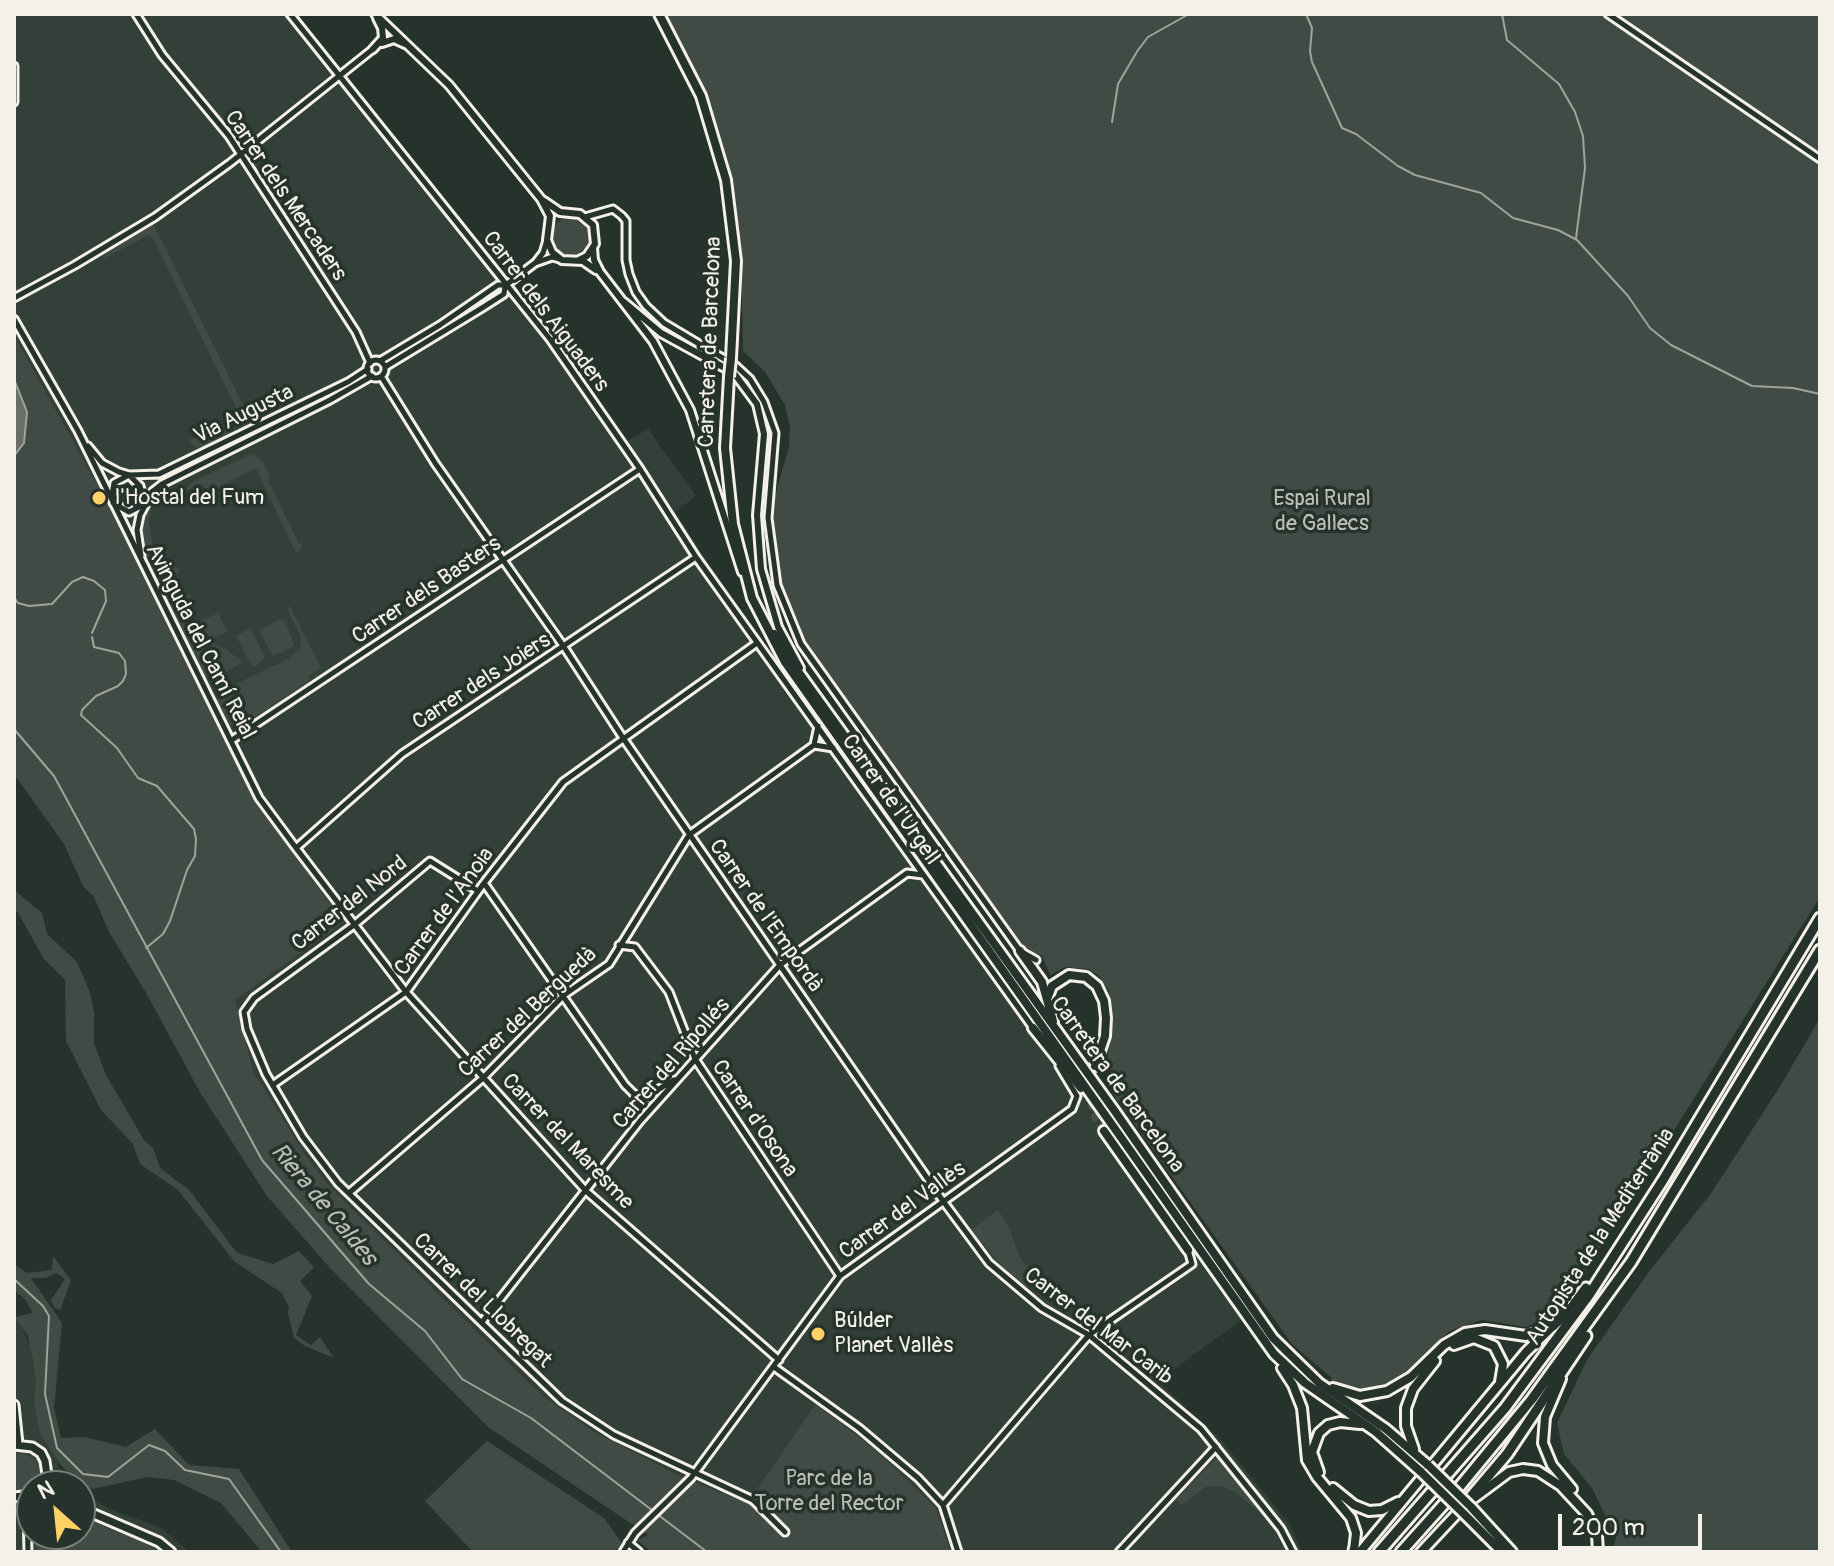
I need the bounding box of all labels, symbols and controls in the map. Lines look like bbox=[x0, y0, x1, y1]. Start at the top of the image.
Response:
street label: Carrer dels Mercaders bbox=[218, 106, 352, 286]
street label: Carrer dels Aiguaders bbox=[476, 226, 614, 398]
street label: Carretera de Barcelona bbox=[694, 236, 728, 448]
street label: Via Augusta bbox=[190, 380, 298, 450]
place label: l'Hostal del Fum bbox=[115, 485, 264, 511]
park label: Espai Rural de Gallecs bbox=[1273, 486, 1371, 538]
marker: l'Hostal del Fum bbox=[90, 489, 108, 507]
street label: Carrer dels Basters bbox=[347, 531, 507, 651]
street label: Avinguda del Camí Reial bbox=[139, 540, 261, 744]
street label: Carrer dels Joiers bbox=[408, 628, 556, 736]
street label: Carrer de l'Urgell bbox=[835, 730, 945, 870]
street label: Carrer de l'Empordà bbox=[703, 835, 827, 997]
street label: Carrer de l'Anoia bbox=[390, 843, 500, 981]
street label: Carrer del Nord bbox=[287, 851, 413, 957]
street label: Carrer del Berguedà bbox=[453, 942, 603, 1084]
street label: Carretera de Barcelona bbox=[1044, 992, 1190, 1178]
street label: Carrer del Ripollés bbox=[608, 993, 736, 1135]
street label: Carrer d'Osona bbox=[705, 1055, 803, 1183]
street label: Carrer del Maresme bbox=[495, 1068, 639, 1216]
street label: Autopista de la Mediterrània bbox=[1521, 1123, 1681, 1351]
water label: Riera de Caldes bbox=[264, 1138, 382, 1272]
street label: Carrer del Vallès bbox=[835, 1156, 971, 1266]
street label: Carrer del Llobregat bbox=[407, 1228, 557, 1374]
street label: Carrer del Mar Carib bbox=[1018, 1262, 1178, 1392]
place label: Búlder Planet Vallès bbox=[834, 1308, 953, 1360]
marker: Búlder Planet Vallès bbox=[809, 1325, 827, 1343]
park label: Parc de la Torre del Rector bbox=[754, 1466, 904, 1518]
north arrow bbox=[16, 1470, 96, 1550]
text: N bbox=[33, 1475, 59, 1506]
scale bar bbox=[1562, 1498, 1706, 1548]
text: 200 m bbox=[1572, 1513, 1645, 1542]

